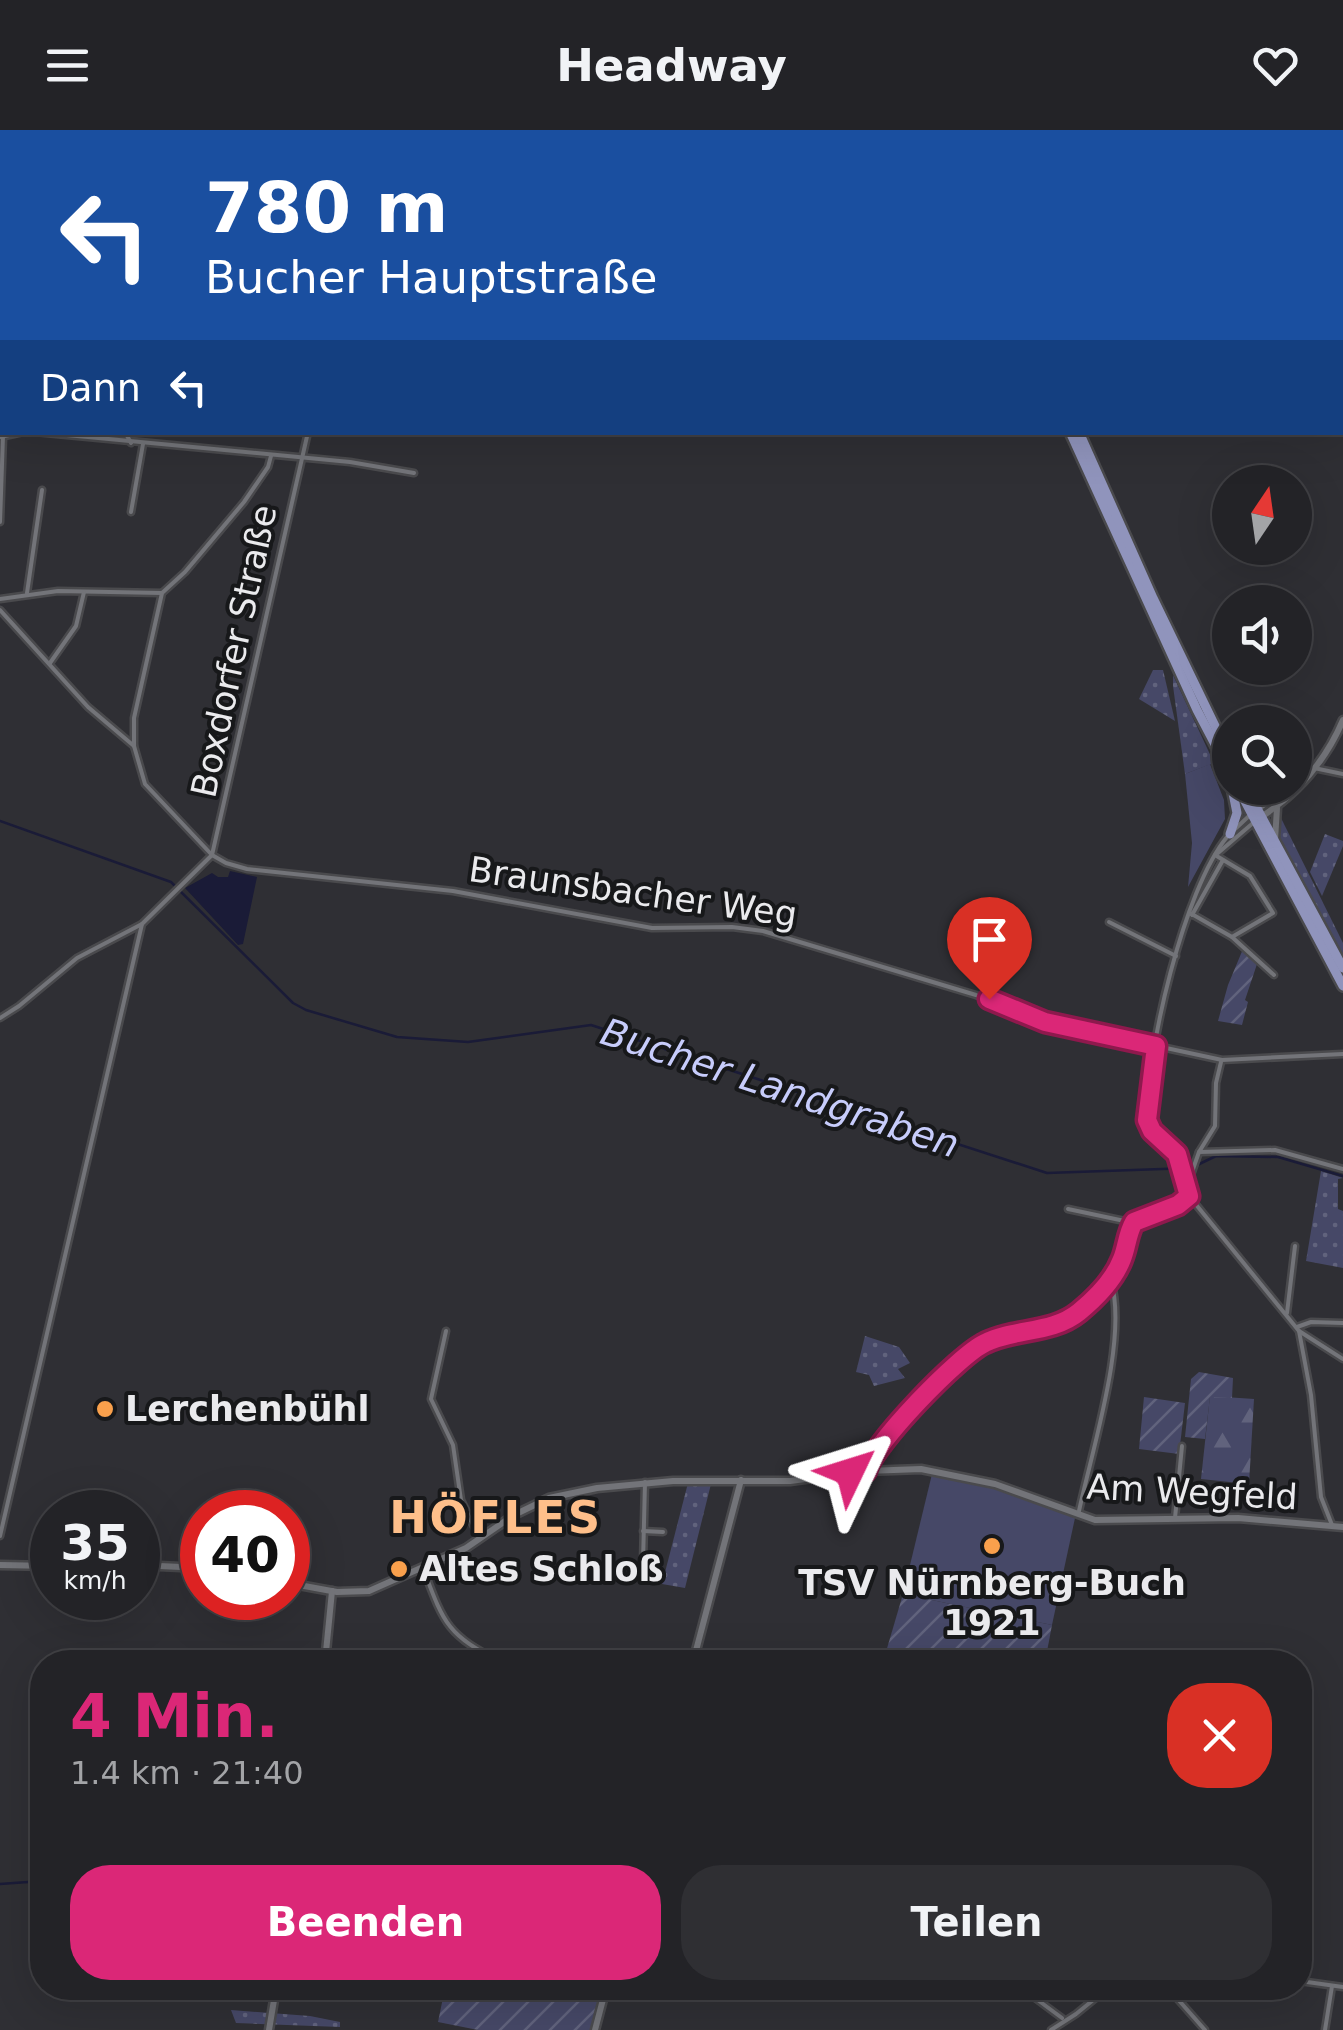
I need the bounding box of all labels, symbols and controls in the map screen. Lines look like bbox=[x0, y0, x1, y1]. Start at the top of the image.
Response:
icon: menu bbox=[40, 38, 95, 93]
icon: heart bbox=[1248, 38, 1303, 93]
text: Headway bbox=[556, 39, 787, 92]
text: 780 m bbox=[205, 167, 448, 249]
icon: left bbox=[40, 170, 170, 300]
text: Bucher Hauptstraße bbox=[205, 251, 657, 304]
icon: left bbox=[161, 360, 216, 415]
text: Dann bbox=[40, 366, 141, 410]
north arrow bbox=[1212, 465, 1312, 565]
map controls bbox=[1212, 465, 1312, 805]
street label: Boxdorfer Straße bbox=[183, 501, 285, 801]
button: sound bbox=[1212, 585, 1312, 685]
button: search bbox=[1212, 705, 1312, 805]
street label: Braunsbacher Weg bbox=[466, 849, 800, 935]
pin bbox=[947, 897, 1032, 1000]
icon: arrive bbox=[962, 912, 1017, 967]
water label: Bucher Landgraben bbox=[596, 1009, 964, 1167]
place label: Lerchenbühl bbox=[125, 1389, 370, 1429]
marker: Lerchenbühl bbox=[94, 1398, 116, 1420]
position arrow bbox=[798, 1420, 902, 1524]
street label: Am Wegfeld bbox=[1085, 1466, 1299, 1518]
speed limit sign: 40 bbox=[180, 1490, 310, 1620]
district label: HÖFLES bbox=[389, 1491, 603, 1544]
text: 35 bbox=[60, 1514, 130, 1572]
marker: TSV Nürnberg-Buch 1921 bbox=[981, 1535, 1003, 1557]
place label: Altes Schloß bbox=[419, 1549, 664, 1589]
marker: Altes Schloß bbox=[388, 1558, 410, 1580]
place label: TSV Nürnberg-Buch 1921 bbox=[798, 1563, 1186, 1643]
text: km/h bbox=[63, 1566, 127, 1595]
text: 4 Min. bbox=[70, 1681, 278, 1751]
button: close bbox=[1167, 1683, 1272, 1788]
text: 1.4 km · 21:40 bbox=[70, 1754, 304, 1792]
button: Beenden bbox=[70, 1865, 661, 1980]
button: Teilen bbox=[681, 1865, 1272, 1980]

